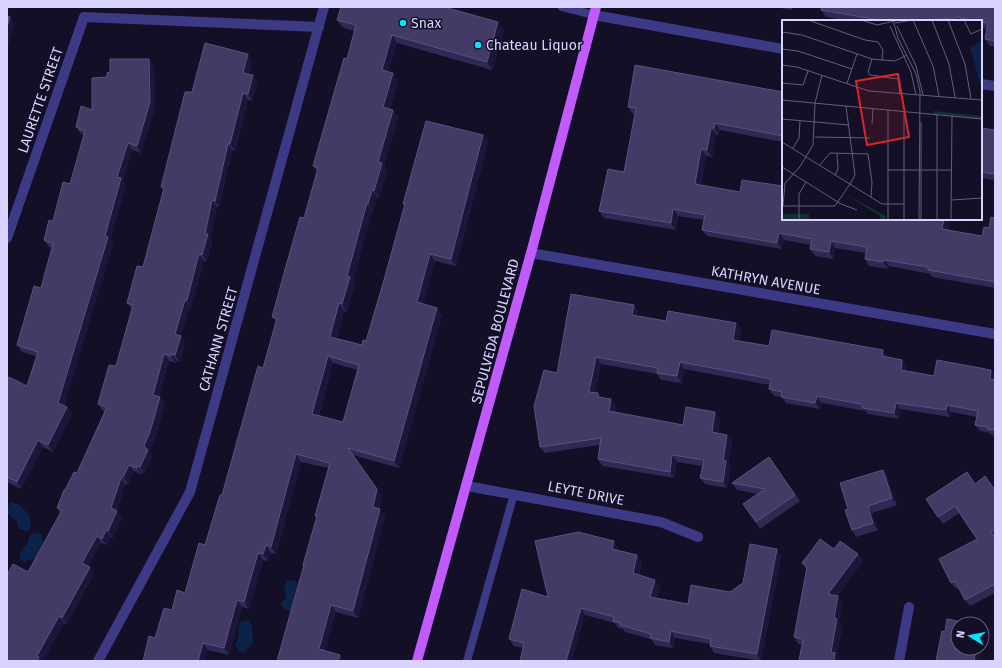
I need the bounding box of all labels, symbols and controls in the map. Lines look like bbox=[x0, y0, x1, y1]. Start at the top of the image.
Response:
place label: Snax bbox=[411, 15, 441, 32]
marker: Snax bbox=[398, 18, 408, 28]
inset map bbox=[782, 20, 982, 220]
place label: Chateau Liquor bbox=[486, 37, 583, 54]
marker: Chateau Liquor bbox=[473, 40, 483, 50]
street label: LAURETTE STREET bbox=[14, 44, 67, 155]
street label: SEPULVEDA BOULEVARD bbox=[468, 257, 523, 405]
street label: KATHRYN AVENUE bbox=[710, 262, 822, 298]
street label: CATHANN STREET bbox=[195, 284, 242, 393]
street label: LEYTE DRIVE bbox=[546, 478, 626, 509]
north arrow bbox=[950, 616, 990, 656]
text: N bbox=[954, 630, 968, 639]

